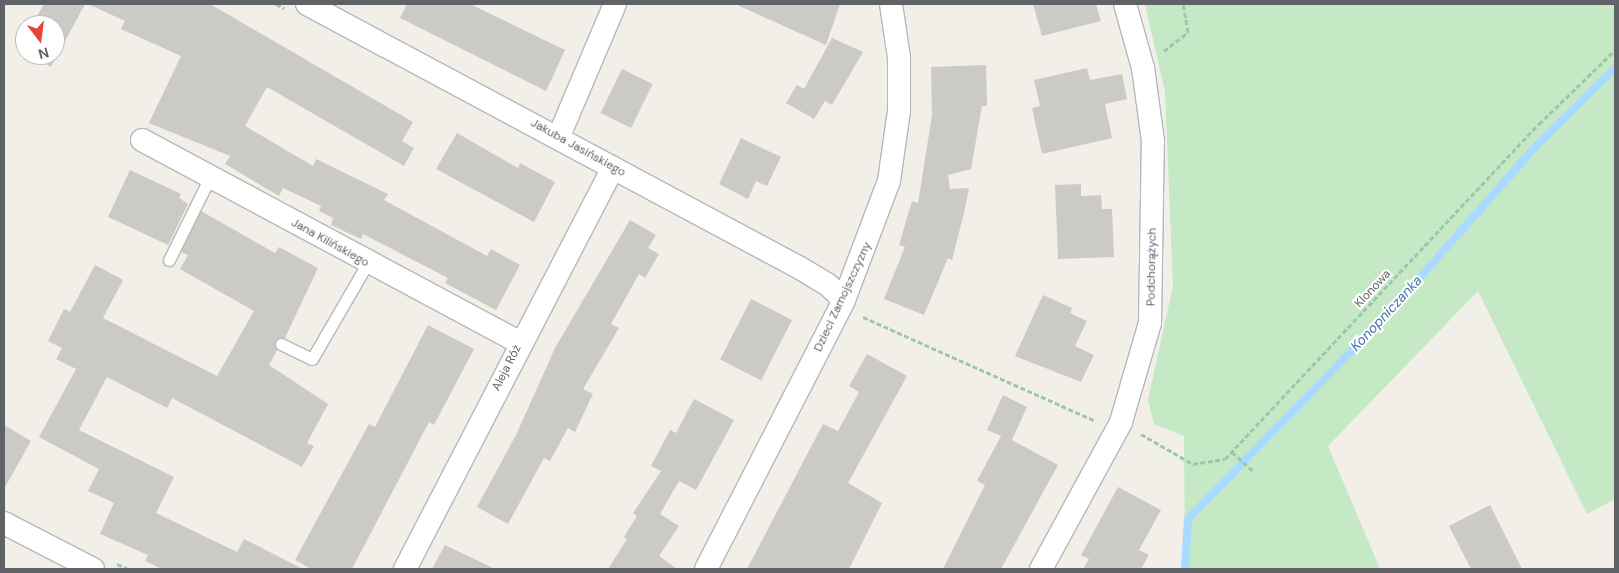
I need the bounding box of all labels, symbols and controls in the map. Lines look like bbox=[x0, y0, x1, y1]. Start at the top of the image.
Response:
north arrow bbox=[15, 15, 65, 65]
text: N bbox=[36, 44, 51, 64]
street label: Jakuba Jasińskiego bbox=[528, 116, 628, 180]
street label: Jana Kilińskiego bbox=[289, 216, 371, 270]
street label: Podchorążych bbox=[1144, 228, 1160, 306]
street label: Dzieci Zamojszczyzny bbox=[811, 240, 875, 354]
street label: Klonowa bbox=[1352, 267, 1394, 311]
water label: Konopniczanka bbox=[1347, 272, 1425, 354]
street label: Aleja Róż bbox=[489, 343, 525, 393]

